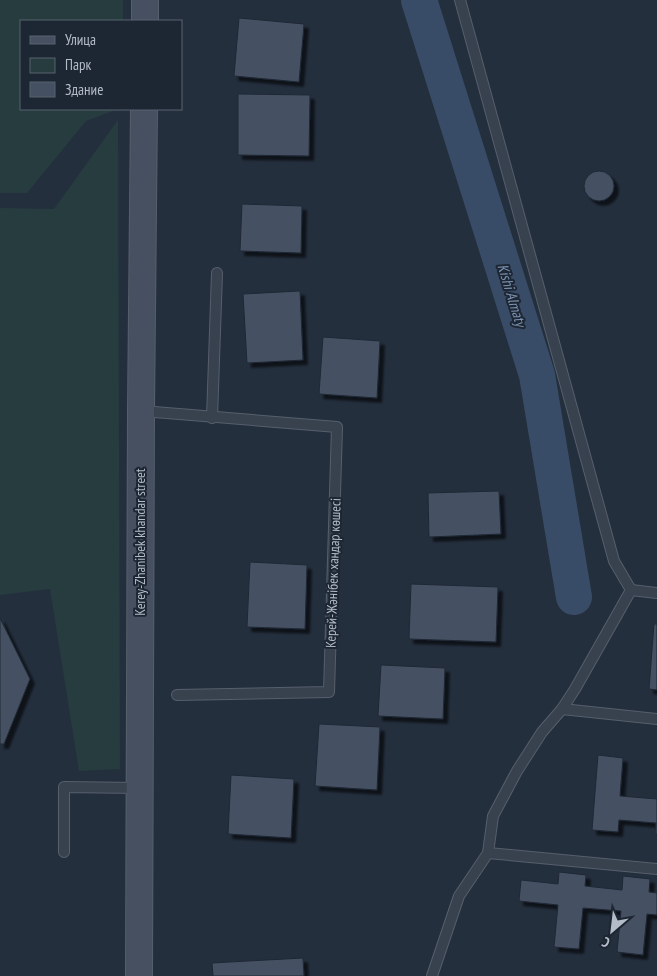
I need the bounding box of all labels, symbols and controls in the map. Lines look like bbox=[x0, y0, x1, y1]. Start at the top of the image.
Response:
legend bbox=[20, 20, 182, 110]
text: Улица bbox=[65, 30, 96, 49]
text: Парк bbox=[65, 55, 91, 74]
text: Здание bbox=[65, 80, 103, 99]
water label: Kіshі Almaty bbox=[493, 261, 531, 331]
street label: Kerey-Zhanibek khandar street bbox=[131, 468, 149, 616]
street label: Керей-Жәнібек хандар көшесі bbox=[321, 498, 345, 648]
north arrow bbox=[587, 906, 637, 956]
text: С bbox=[598, 933, 613, 952]

